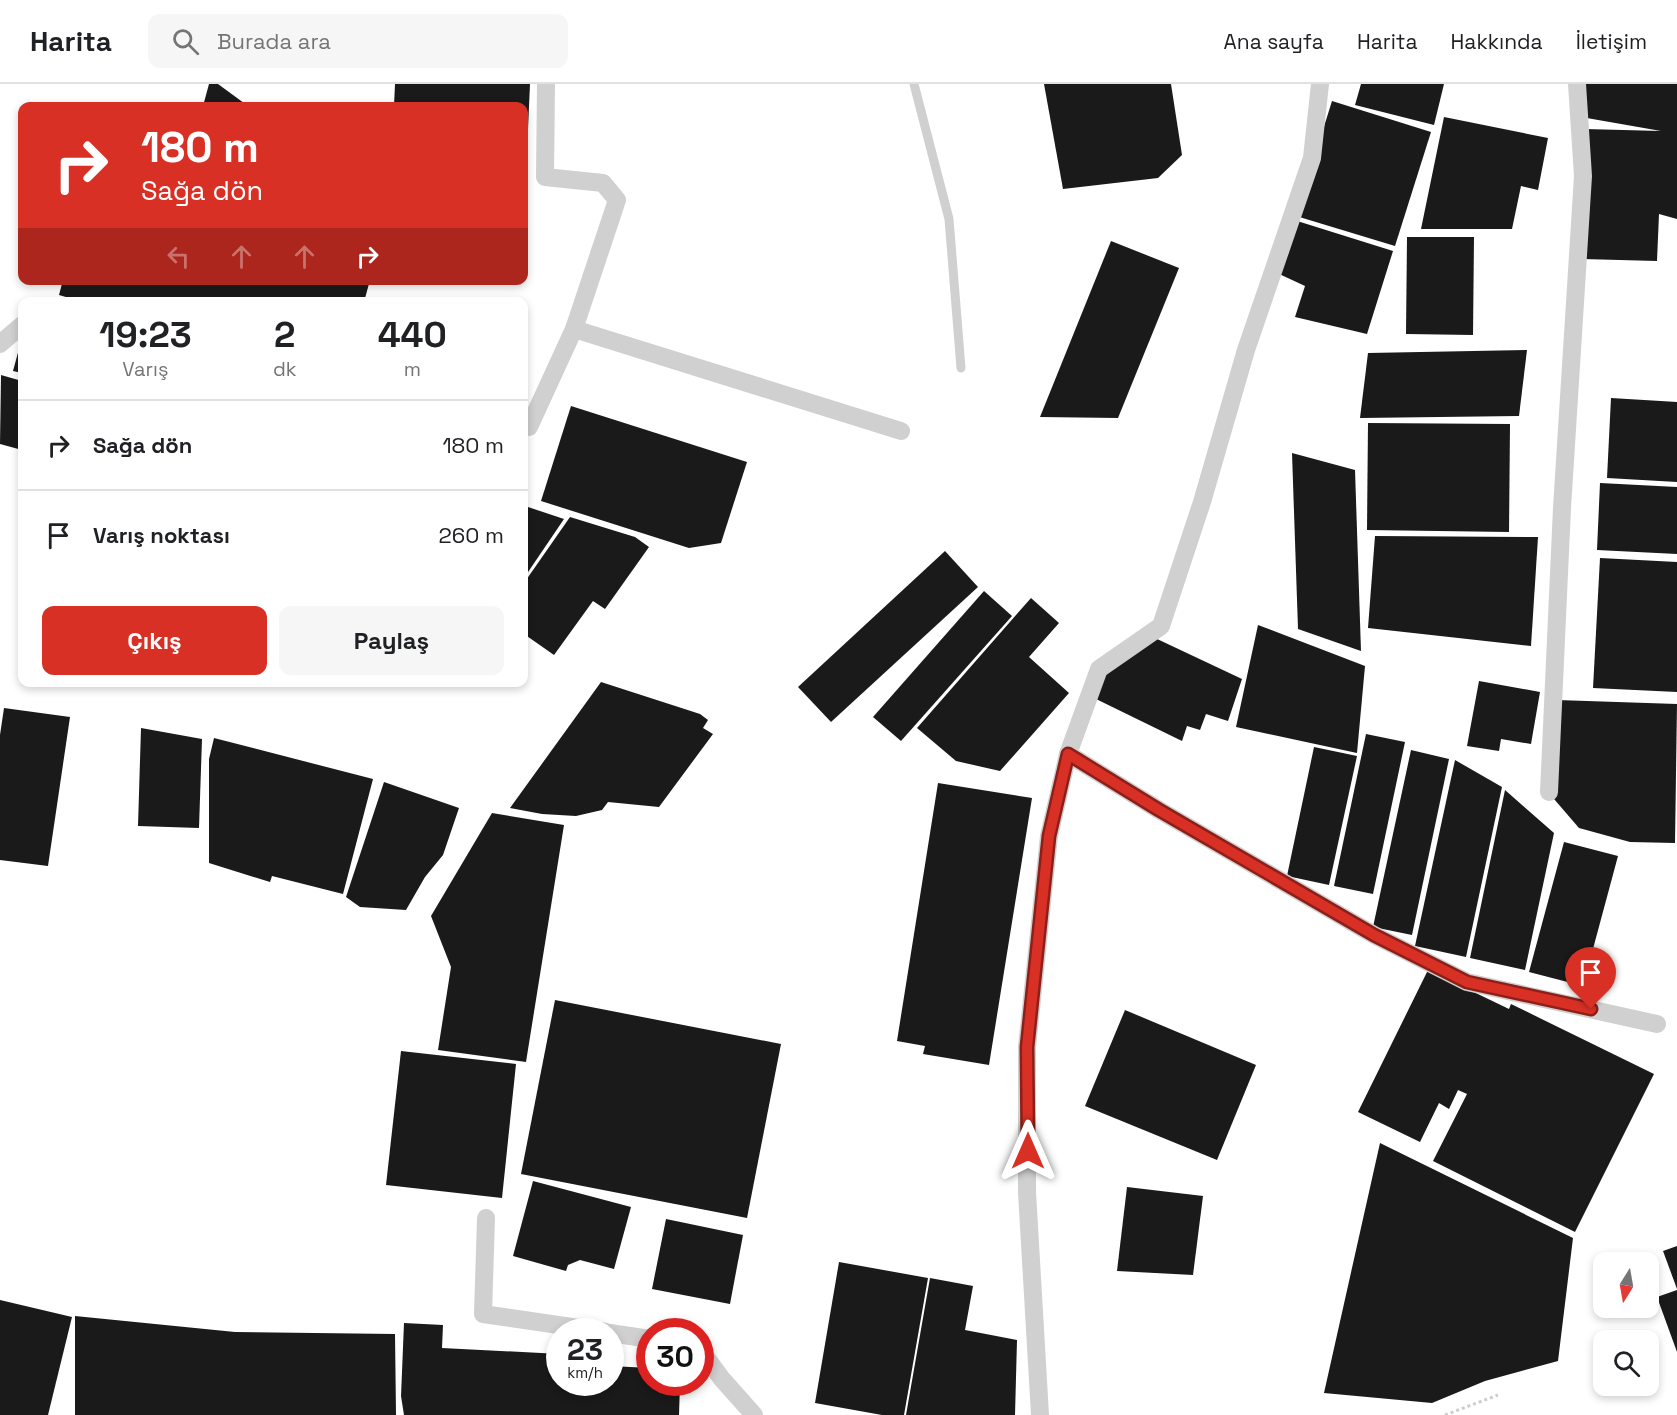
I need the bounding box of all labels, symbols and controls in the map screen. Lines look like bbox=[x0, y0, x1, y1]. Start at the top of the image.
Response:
search box bbox=[148, 14, 568, 68]
text: Harita bbox=[30, 23, 112, 59]
icon: search bbox=[169, 25, 202, 58]
text: Burada ara bbox=[217, 27, 331, 55]
text: Ana sayfa bbox=[1224, 28, 1324, 55]
text: Harita bbox=[1357, 28, 1418, 55]
text: Hakkında bbox=[1451, 28, 1543, 55]
text: İletişim bbox=[1576, 28, 1647, 55]
text: 180 m bbox=[141, 121, 259, 174]
icon: right bbox=[42, 126, 120, 204]
text: Sağa dön bbox=[141, 173, 263, 208]
icon: left bbox=[162, 240, 195, 273]
icon: ahead bbox=[225, 240, 258, 273]
icon: ahead bbox=[288, 240, 321, 273]
icon: right bbox=[351, 240, 384, 273]
text: 19:23 bbox=[99, 312, 192, 358]
text: 2 bbox=[274, 312, 295, 358]
text: 440 bbox=[378, 312, 447, 358]
text: Varış bbox=[122, 356, 169, 382]
text: dk bbox=[273, 356, 297, 382]
text: m bbox=[404, 356, 421, 382]
icon: right bbox=[42, 429, 75, 462]
text: Sağa dön bbox=[93, 431, 192, 459]
text: 180 m bbox=[442, 431, 504, 459]
icon: arrive bbox=[42, 519, 75, 552]
text: Varış noktası bbox=[93, 521, 230, 549]
text: 260 m bbox=[439, 521, 504, 549]
button: Çıkış bbox=[42, 606, 267, 675]
button: Paylaş bbox=[279, 606, 504, 675]
pin bbox=[1565, 947, 1616, 1009]
icon: arrive bbox=[1574, 956, 1607, 989]
position arrow bbox=[996, 1119, 1060, 1183]
north arrow bbox=[1593, 1252, 1659, 1318]
map controls bbox=[1593, 1252, 1659, 1396]
speed limit sign: 30 bbox=[636, 1318, 714, 1396]
text: 23 bbox=[567, 1330, 603, 1369]
button: search bbox=[1593, 1330, 1659, 1396]
text: km/h bbox=[567, 1363, 603, 1382]

